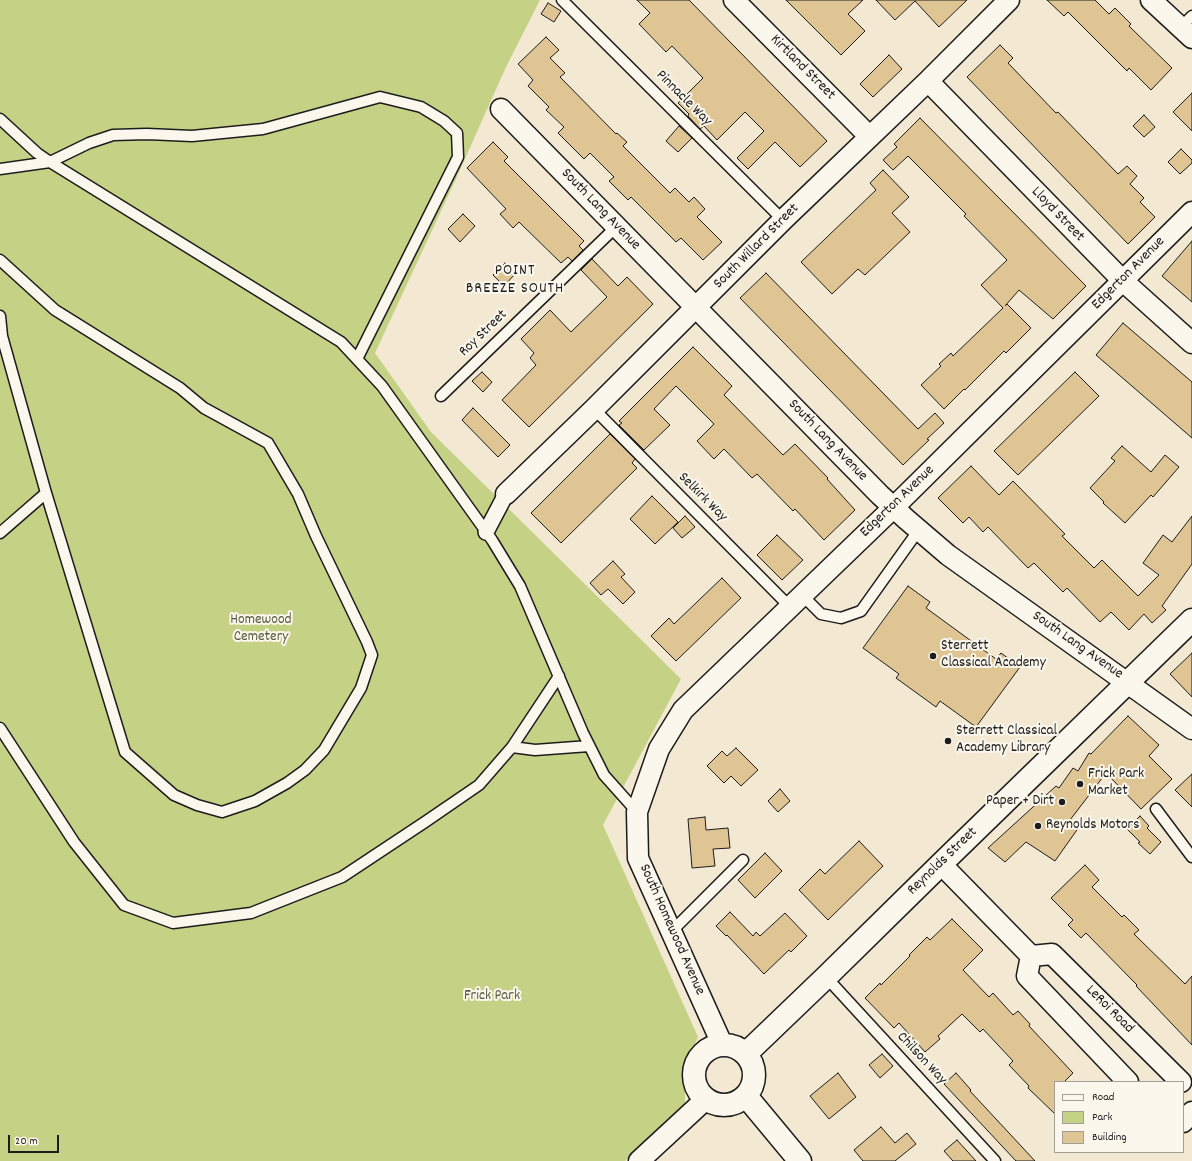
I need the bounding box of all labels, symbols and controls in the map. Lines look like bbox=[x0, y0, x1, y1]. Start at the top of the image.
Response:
street label: Kirtland Street bbox=[766, 32, 838, 104]
street label: Pinnacle Way bbox=[651, 67, 715, 131]
street label: South Lang Avenue bbox=[556, 165, 644, 255]
street label: Lloyd Street bbox=[1026, 184, 1088, 246]
street label: South Willard Street bbox=[710, 200, 804, 294]
street label: Edgerton Avenue bbox=[1089, 234, 1169, 314]
district label: POINT BREEZE SOUTH bbox=[466, 262, 564, 300]
street label: Roy Street bbox=[456, 307, 512, 361]
street label: South Lang Avenue bbox=[783, 396, 871, 486]
street label: Edgerton Avenue bbox=[857, 462, 939, 542]
street label: Selkirk Way bbox=[674, 470, 730, 526]
street label: South Lang Avenue bbox=[1028, 608, 1126, 684]
park label: Homewood Cemetery bbox=[230, 612, 292, 647]
place label: Sterrett Classical Academy bbox=[941, 638, 1046, 673]
marker: Sterrett Classical Academy bbox=[928, 651, 938, 661]
place label: Sterrett Classical Academy Library bbox=[956, 723, 1057, 758]
marker: Sterrett Classical Academy Library bbox=[943, 736, 953, 746]
place label: Frick Park Market bbox=[1088, 766, 1144, 801]
marker: Frick Park Market bbox=[1075, 779, 1085, 789]
place label: Paper + Dirt bbox=[986, 793, 1054, 811]
marker: Paper + Dirt bbox=[1057, 797, 1067, 807]
place label: Reynolds Motors bbox=[1046, 817, 1139, 835]
marker: Reynolds Motors bbox=[1033, 821, 1043, 831]
street label: Reynolds Street bbox=[904, 824, 982, 900]
street label: South Homewood Avenue bbox=[634, 862, 708, 998]
street label: LeRoi Road bbox=[1081, 982, 1137, 1038]
park label: Frick Park bbox=[464, 988, 520, 1006]
street label: Chilson Way bbox=[892, 1029, 950, 1089]
legend bbox=[1054, 1081, 1184, 1153]
text: Road bbox=[1092, 1089, 1114, 1106]
text: Park bbox=[1092, 1109, 1112, 1126]
scale bar bbox=[10, 1127, 61, 1153]
text: Building bbox=[1092, 1129, 1127, 1146]
text: 20 m bbox=[15, 1133, 38, 1150]

